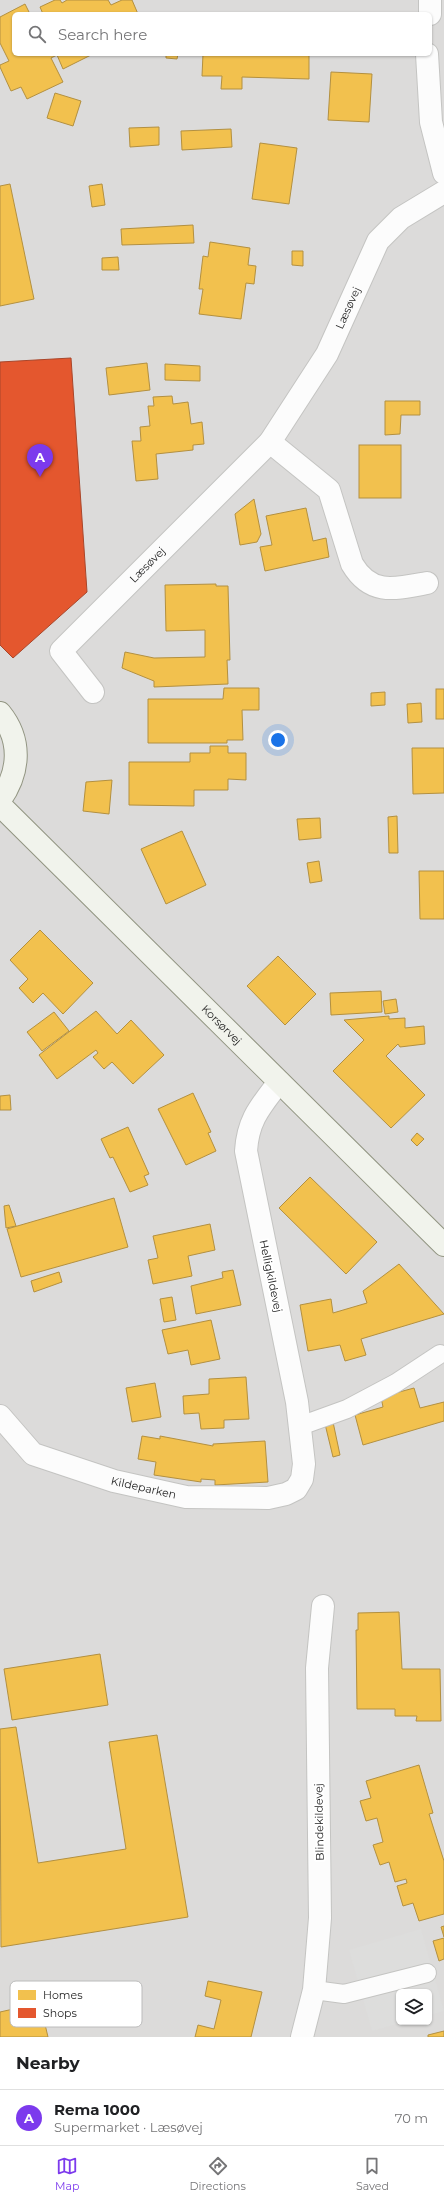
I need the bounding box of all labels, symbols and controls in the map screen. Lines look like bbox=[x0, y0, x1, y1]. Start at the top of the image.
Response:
search box bbox=[12, 12, 432, 56]
icon: search bbox=[26, 23, 48, 45]
text: Search here bbox=[58, 25, 147, 44]
street label: Læsøvej bbox=[332, 285, 363, 331]
pin: A bbox=[27, 444, 53, 477]
street label: Læsøvej bbox=[126, 544, 168, 586]
your location bbox=[268, 730, 288, 750]
street label: Korsørvej bbox=[199, 1002, 245, 1048]
street label: Helligkildevej bbox=[256, 1238, 286, 1314]
street label: Kildeparken bbox=[110, 1474, 178, 1502]
street label: Blindekildevej bbox=[311, 1783, 327, 1861]
legend bbox=[10, 1981, 142, 2027]
text: Homes bbox=[43, 1988, 83, 2002]
map controls bbox=[396, 1989, 432, 2025]
button: layers bbox=[396, 1989, 432, 2025]
text: Shops bbox=[43, 2006, 78, 2020]
text: Nearby bbox=[16, 2053, 80, 2073]
text: Rema 1000 bbox=[54, 2100, 140, 2119]
text: A bbox=[24, 2110, 34, 2126]
text: 70 m bbox=[395, 2110, 428, 2126]
text: Supermarket · Læsøvej bbox=[54, 2119, 203, 2135]
tab: Map bbox=[55, 2155, 79, 2193]
tab: Directions bbox=[190, 2155, 246, 2193]
tab: Saved bbox=[356, 2155, 389, 2193]

